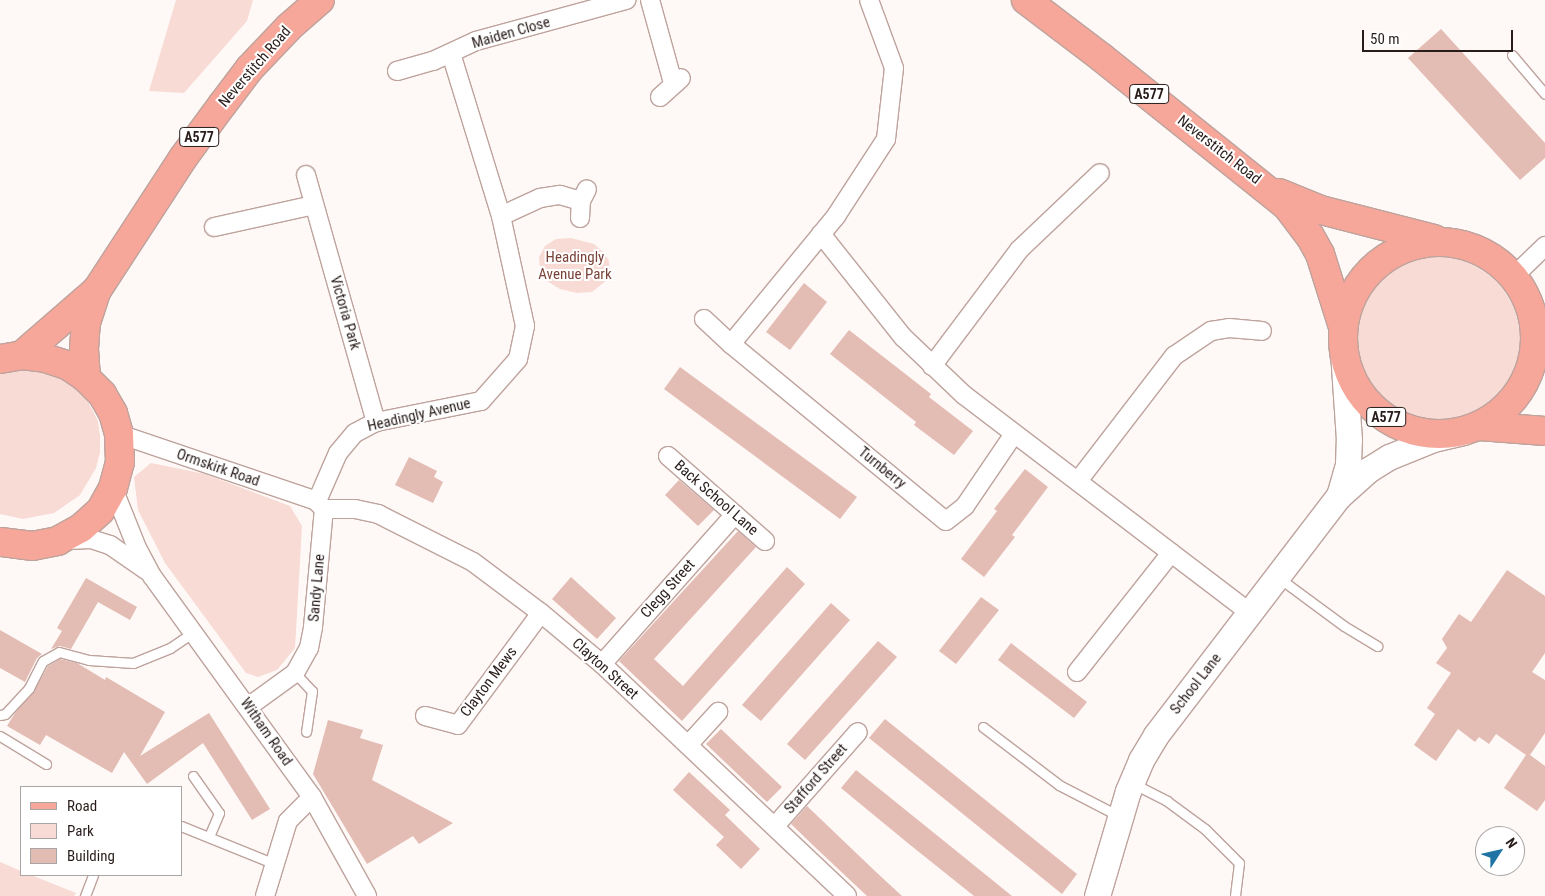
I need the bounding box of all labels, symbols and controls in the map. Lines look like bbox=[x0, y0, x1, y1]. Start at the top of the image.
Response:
street label: Maiden Close bbox=[470, 13, 552, 53]
scale bar bbox=[1365, 20, 1516, 52]
street label: Neverstitch Road bbox=[215, 23, 295, 111]
text: 50 m bbox=[1370, 30, 1400, 48]
road number: A577 bbox=[1129, 82, 1169, 106]
street label: Neverstitch Road bbox=[1174, 112, 1264, 188]
road number: A577 bbox=[179, 125, 219, 148]
park label: Headingly Avenue Park bbox=[538, 248, 612, 283]
street label: Victoria Park bbox=[326, 274, 364, 352]
street label: Headingly Avenue bbox=[366, 394, 472, 436]
road number: A577 bbox=[1366, 406, 1406, 428]
street label: Turnberry bbox=[855, 443, 909, 493]
street label: Ormskirk Road bbox=[174, 445, 262, 491]
street label: Back School Lane bbox=[670, 457, 762, 539]
street label: Sandy Lane bbox=[305, 553, 329, 623]
street label: Clegg Street bbox=[637, 556, 699, 622]
street label: Clayton Street bbox=[568, 635, 642, 703]
street label: Clayton Mews bbox=[457, 644, 521, 720]
street label: School Lane bbox=[1167, 650, 1225, 718]
street label: Witham Road bbox=[236, 695, 296, 769]
street label: Stafford Street bbox=[781, 740, 851, 818]
legend bbox=[20, 786, 182, 876]
text: Road bbox=[67, 797, 97, 815]
text: Park bbox=[67, 822, 94, 840]
north arrow bbox=[1475, 826, 1525, 876]
text: N bbox=[1502, 835, 1520, 851]
text: Building bbox=[67, 847, 115, 865]

